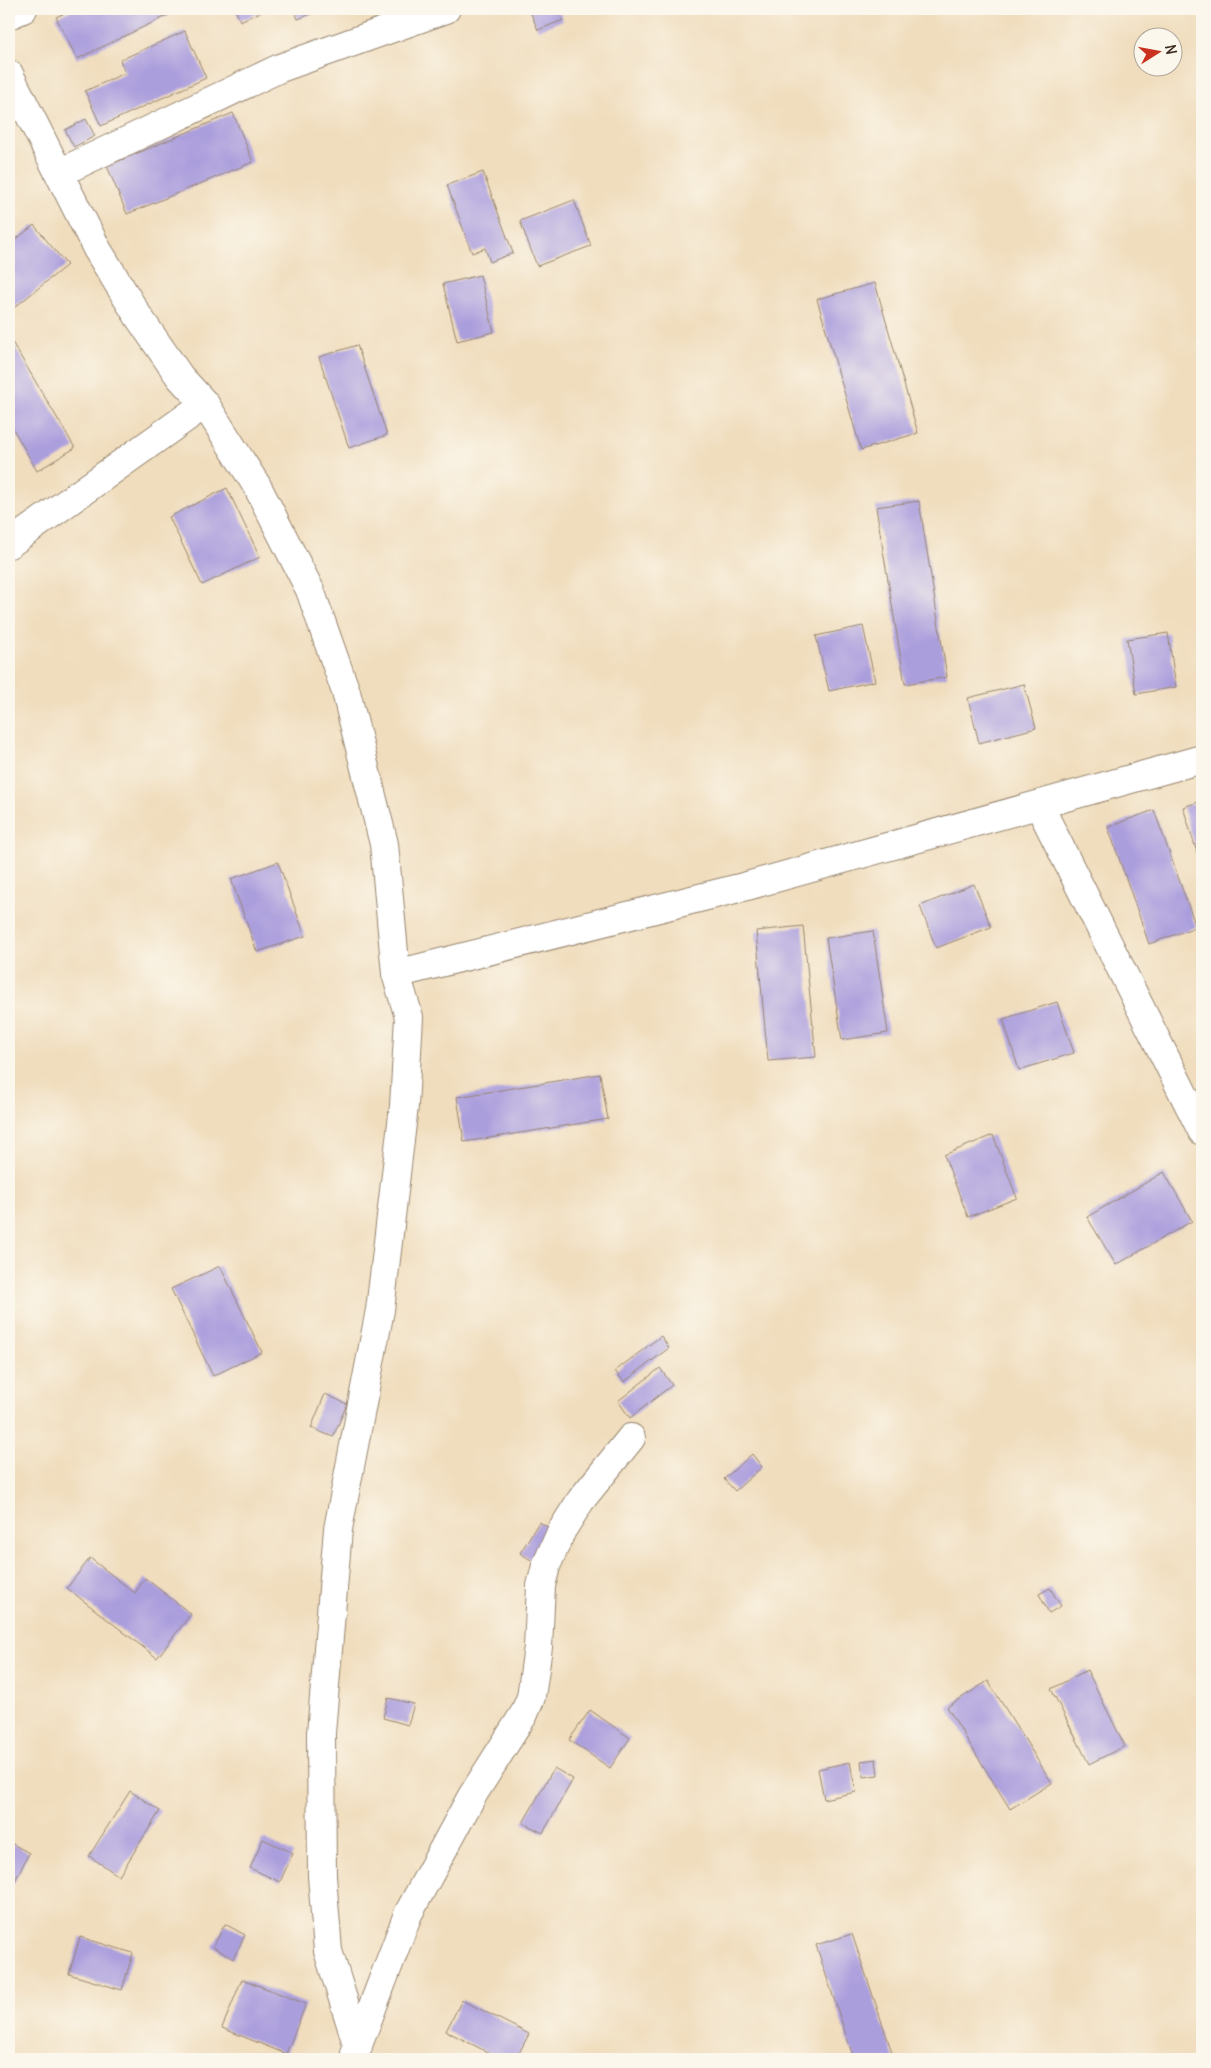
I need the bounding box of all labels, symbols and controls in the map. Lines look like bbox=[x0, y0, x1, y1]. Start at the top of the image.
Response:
north arrow bbox=[1134, 28, 1184, 78]
text: N bbox=[1161, 43, 1181, 56]

